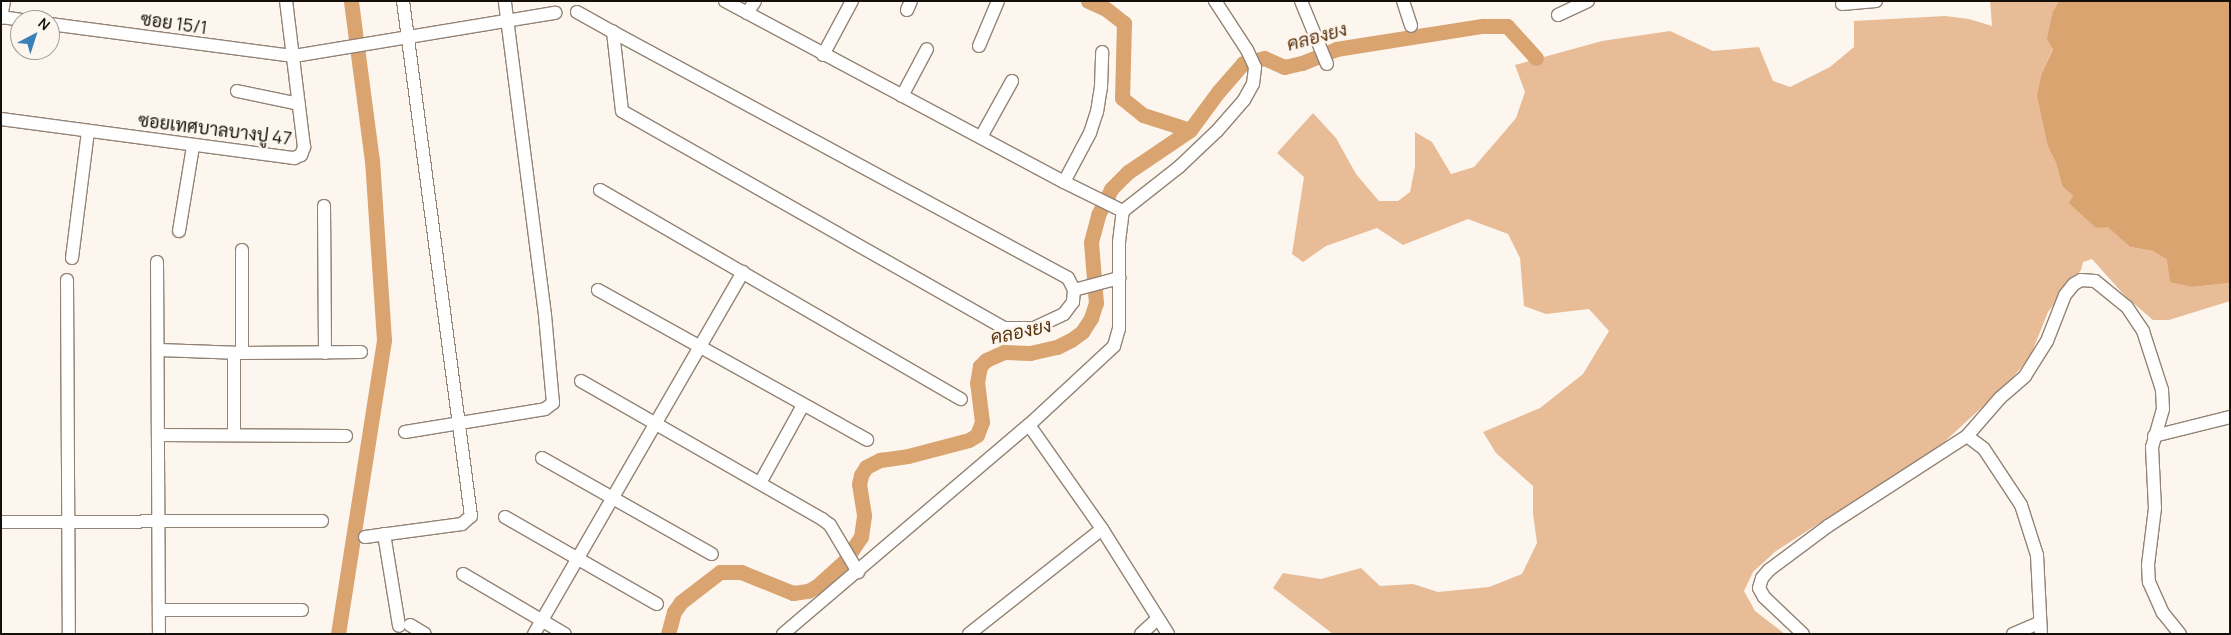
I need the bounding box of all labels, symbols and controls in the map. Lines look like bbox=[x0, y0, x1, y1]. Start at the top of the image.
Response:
street label: ซอย 15/1 bbox=[139, 8, 209, 38]
north arrow bbox=[10, 10, 60, 60]
text: N bbox=[34, 13, 54, 34]
water label: คลองยง bbox=[1284, 18, 1350, 56]
street label: ซอยเทศบาลบางปู 47 bbox=[137, 109, 293, 149]
water label: คลองยง bbox=[988, 314, 1054, 350]

